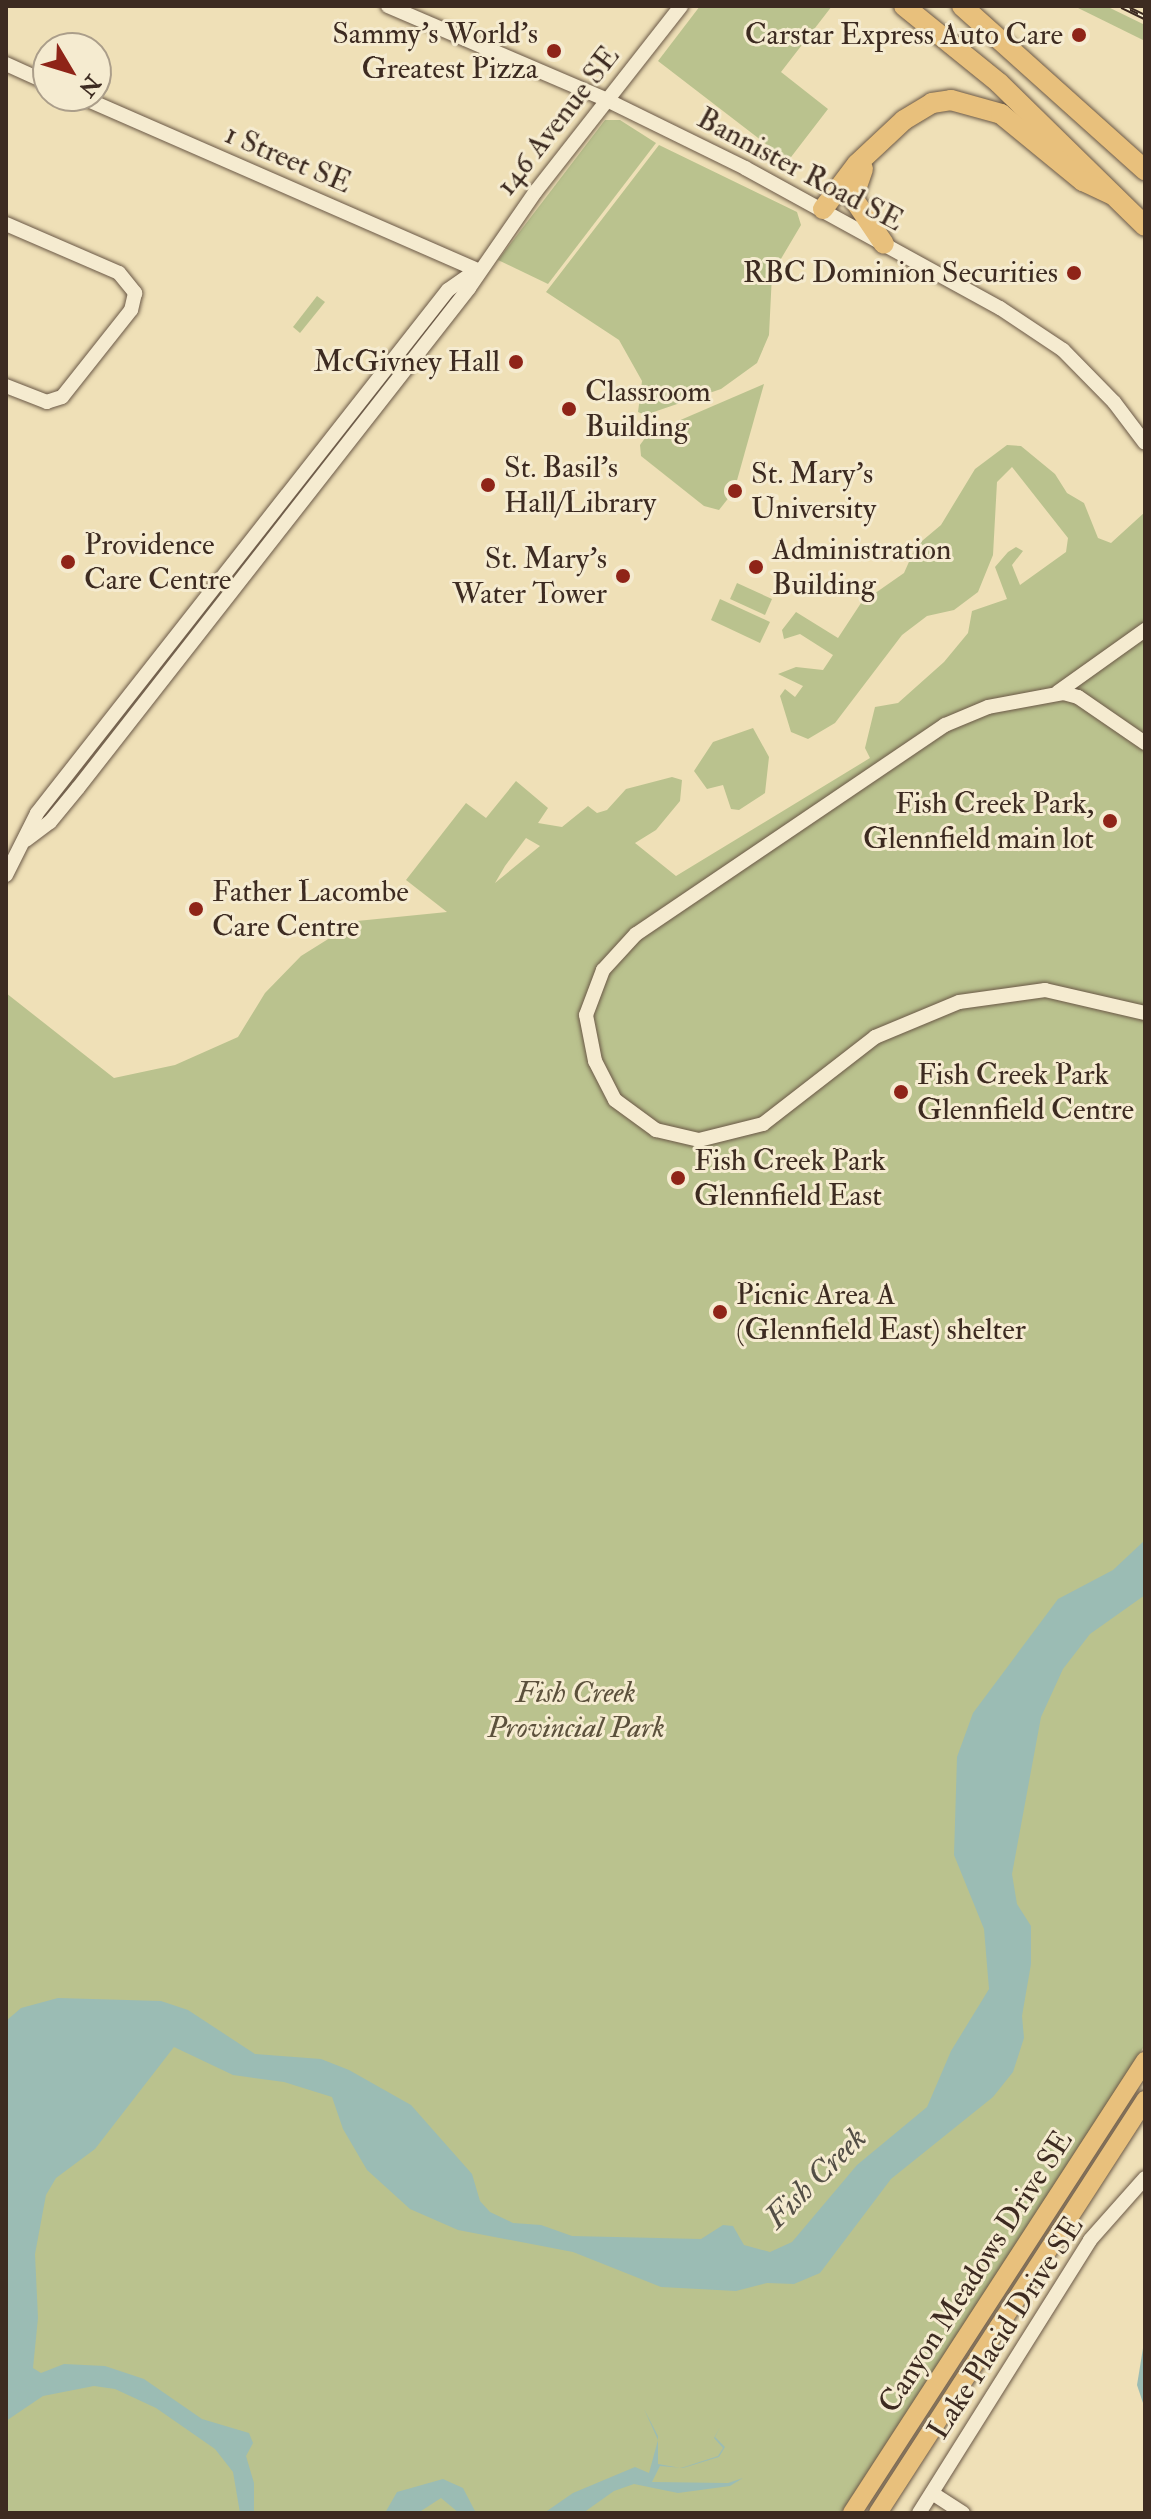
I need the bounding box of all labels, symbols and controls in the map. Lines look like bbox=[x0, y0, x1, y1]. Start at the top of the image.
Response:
place label: Sammy's World's Greatest Pizza bbox=[332, 16, 538, 86]
place label: Carstar Express Auto Care bbox=[745, 17, 1063, 53]
marker: Carstar Express Auto Care bbox=[1070, 26, 1088, 44]
north arrow bbox=[32, 32, 112, 112]
street label: 146 Avenue SE bbox=[488, 39, 628, 203]
marker: Sammy's World's Greatest Pizza bbox=[545, 42, 563, 60]
text: N bbox=[72, 69, 106, 102]
street label: Bannister Road SE bbox=[691, 101, 909, 239]
street label: 1 Street SE bbox=[219, 116, 357, 202]
place label: RBC Dominion Securities bbox=[743, 255, 1058, 291]
marker: RBC Dominion Securities bbox=[1065, 264, 1083, 282]
place label: McGivney Hall bbox=[314, 344, 500, 380]
marker: McGivney Hall bbox=[507, 353, 525, 371]
place label: Classroom Building bbox=[585, 374, 711, 444]
marker: Classroom Building bbox=[560, 400, 578, 418]
place label: St. Basil's Hall/Library bbox=[504, 450, 656, 520]
place label: St. Mary's University bbox=[751, 456, 876, 526]
marker: St. Basil's Hall/Library bbox=[479, 476, 497, 494]
marker: St. Mary's University bbox=[726, 482, 744, 500]
place label: Providence Care Centre bbox=[84, 527, 231, 598]
place label: Administration Building bbox=[772, 532, 952, 602]
place label: St. Mary's Water Tower bbox=[452, 541, 607, 612]
marker: Providence Care Centre bbox=[59, 553, 77, 571]
marker: Administration Building bbox=[747, 558, 765, 576]
marker: St. Mary's Water Tower bbox=[614, 567, 632, 585]
place label: Fish Creek Park, Glennfield main lot bbox=[863, 786, 1094, 856]
marker: Fish Creek Park, Glennfield main lot bbox=[1101, 812, 1119, 830]
place label: Father Lacombe Care Centre bbox=[212, 874, 409, 944]
marker: Father Lacombe Care Centre bbox=[187, 900, 205, 918]
place label: Fish Creek Park Glennfield Centre bbox=[917, 1057, 1134, 1128]
marker: Fish Creek Park Glennfield Centre bbox=[892, 1083, 910, 1101]
place label: Fish Creek Park Glennfield East bbox=[694, 1143, 886, 1214]
marker: Fish Creek Park Glennfield East bbox=[669, 1169, 687, 1187]
place label: Picnic Area A (Glennfield East) shelter bbox=[736, 1277, 1026, 1348]
marker: Picnic Area A (Glennfield East) shelter bbox=[711, 1303, 729, 1321]
park label: Fish Creek Provincial Park bbox=[487, 1675, 665, 1746]
water label: Fish Creek bbox=[757, 2119, 875, 2237]
street label: Canyon Meadows Drive SE bbox=[871, 2124, 1081, 2420]
street label: Lake Placid Drive SE bbox=[920, 2210, 1092, 2446]

